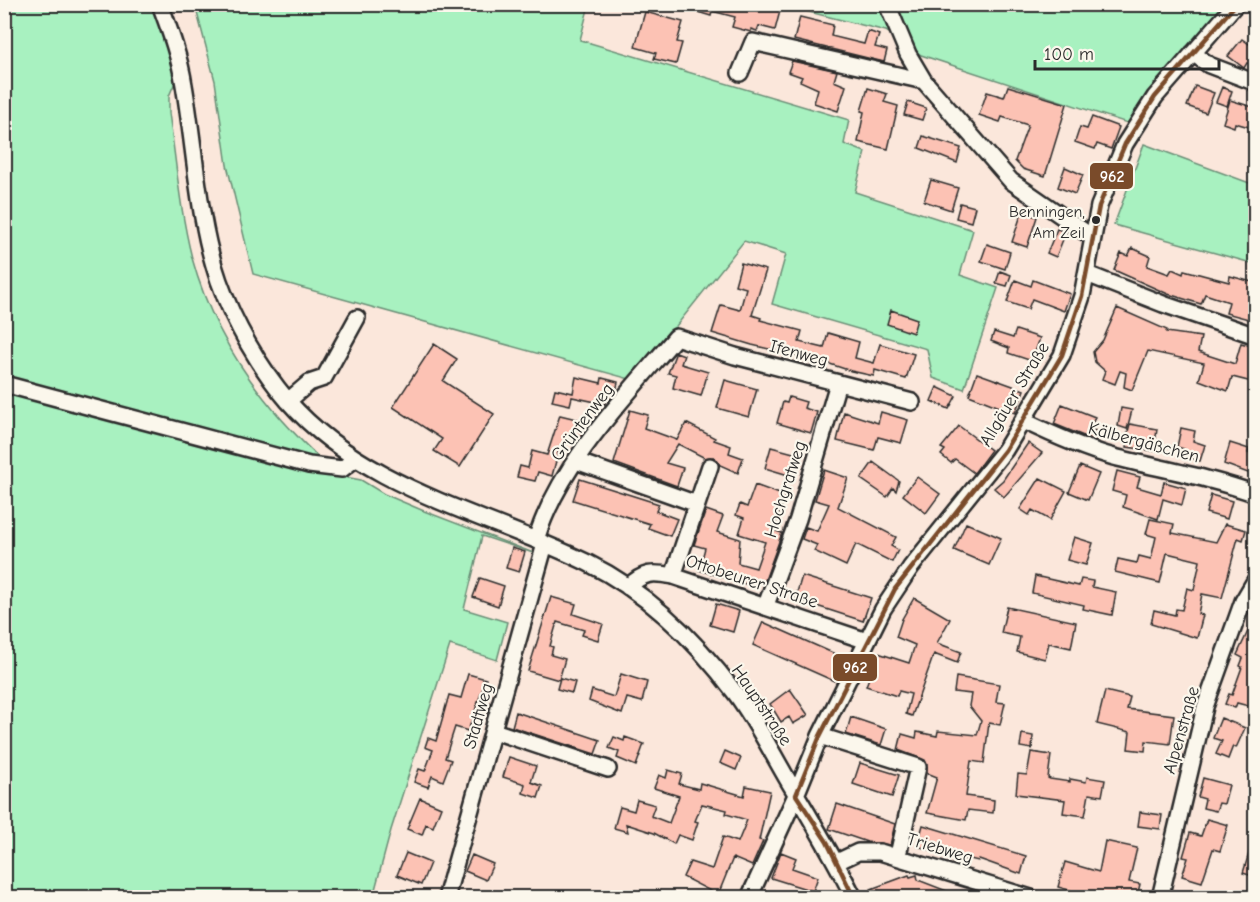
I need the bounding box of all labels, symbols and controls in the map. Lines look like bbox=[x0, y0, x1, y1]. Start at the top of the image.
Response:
scale bar bbox=[1035, 33, 1220, 71]
text: 100 m bbox=[1044, 44, 1094, 65]
line badge: 962 bbox=[1089, 162, 1134, 190]
text: 962 bbox=[1100, 168, 1124, 186]
place label: Benningen, Am Zeil bbox=[1009, 203, 1085, 242]
marker: Benningen, Am Zeil bbox=[1090, 214, 1102, 226]
street label: Ifenweg bbox=[767, 336, 830, 371]
street label: Allgäuer Straße bbox=[975, 338, 1054, 450]
street label: Grüntenweg bbox=[546, 379, 618, 465]
street label: Kälbergäßchen bbox=[1086, 418, 1202, 467]
street label: Hochgratweg bbox=[760, 438, 811, 540]
street label: Ottobeurer Straße bbox=[683, 550, 820, 613]
line badge: 962 bbox=[832, 653, 878, 682]
text: 962 bbox=[843, 659, 867, 677]
street label: Hauptstraße bbox=[727, 661, 796, 750]
street label: Stadtweg bbox=[459, 681, 498, 751]
street label: Alpenstraße bbox=[1159, 684, 1204, 776]
street label: Triebweg bbox=[904, 828, 976, 868]

